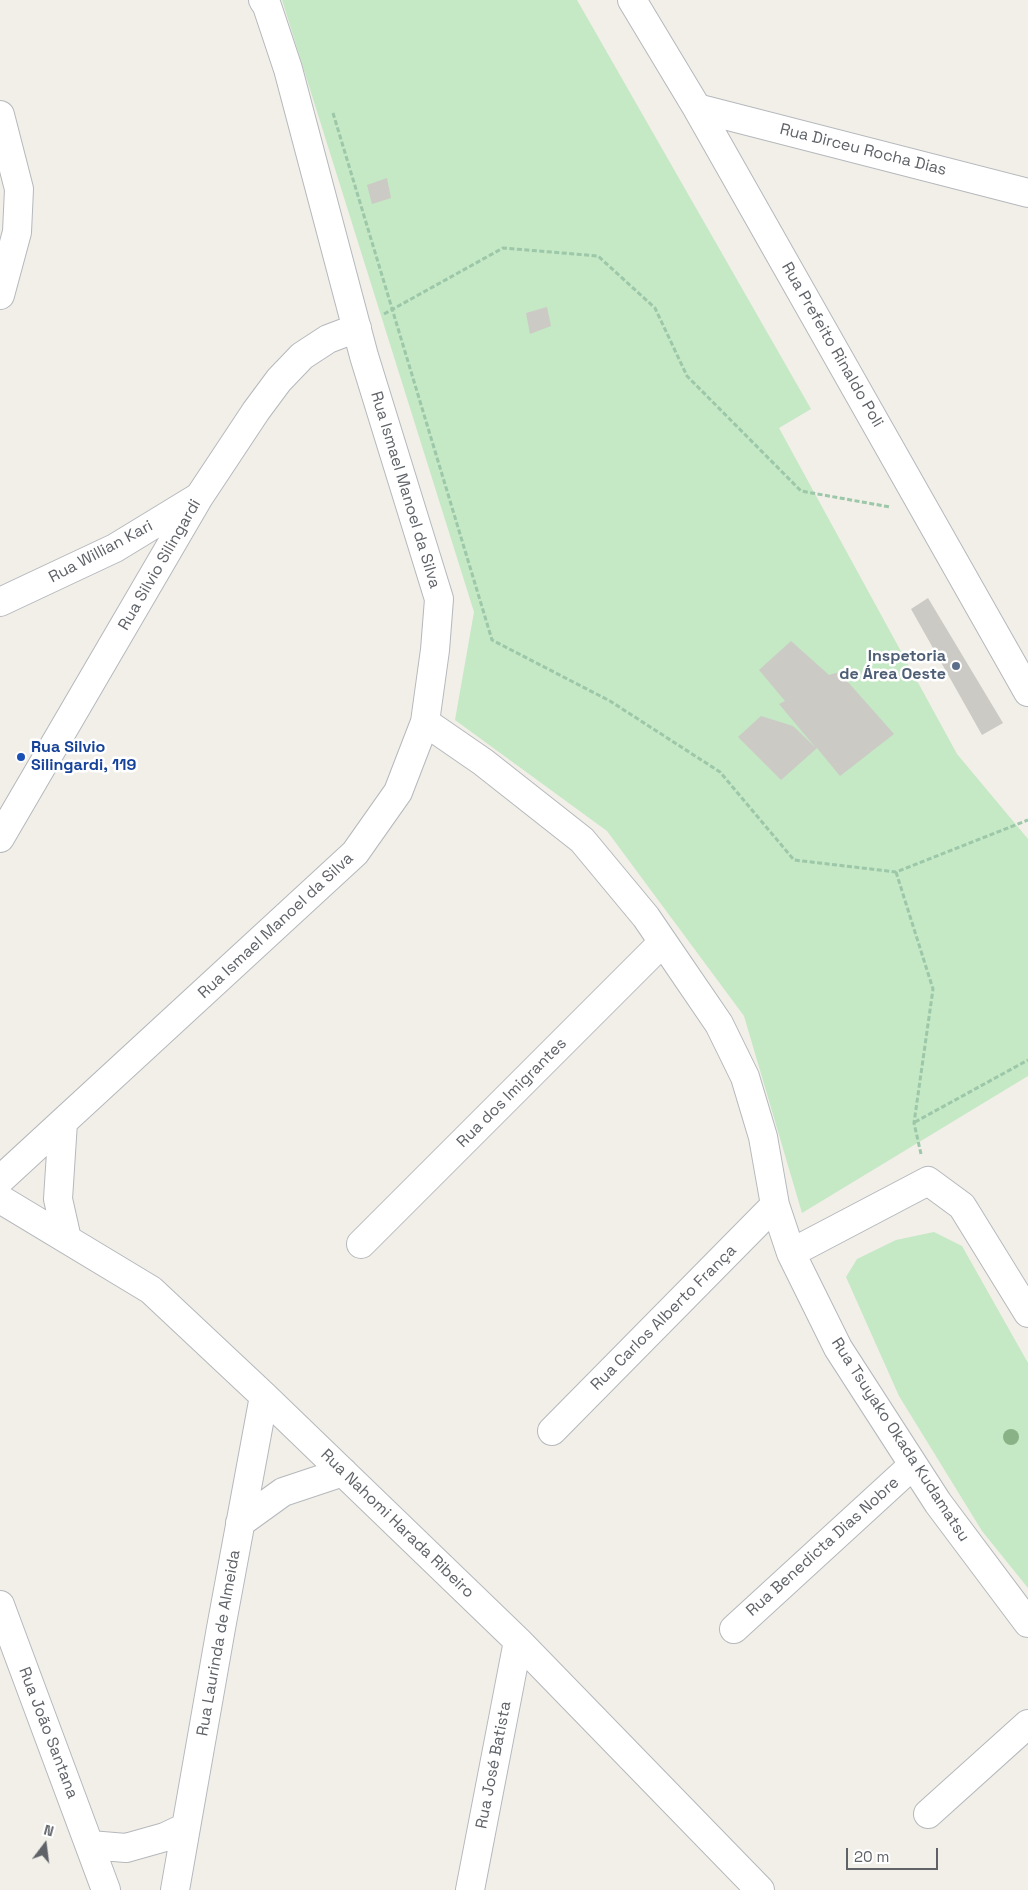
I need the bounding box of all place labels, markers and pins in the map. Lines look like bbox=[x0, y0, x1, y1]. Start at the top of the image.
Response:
place label: Inspetoria de Área Oeste bbox=[839, 647, 946, 685]
marker: Inspetoria de Área Oeste bbox=[950, 660, 962, 672]
place label: Rua Silvio Silingardi, 119 bbox=[31, 738, 136, 776]
marker: Rua Silvio Silingardi, 119 bbox=[15, 751, 27, 763]

